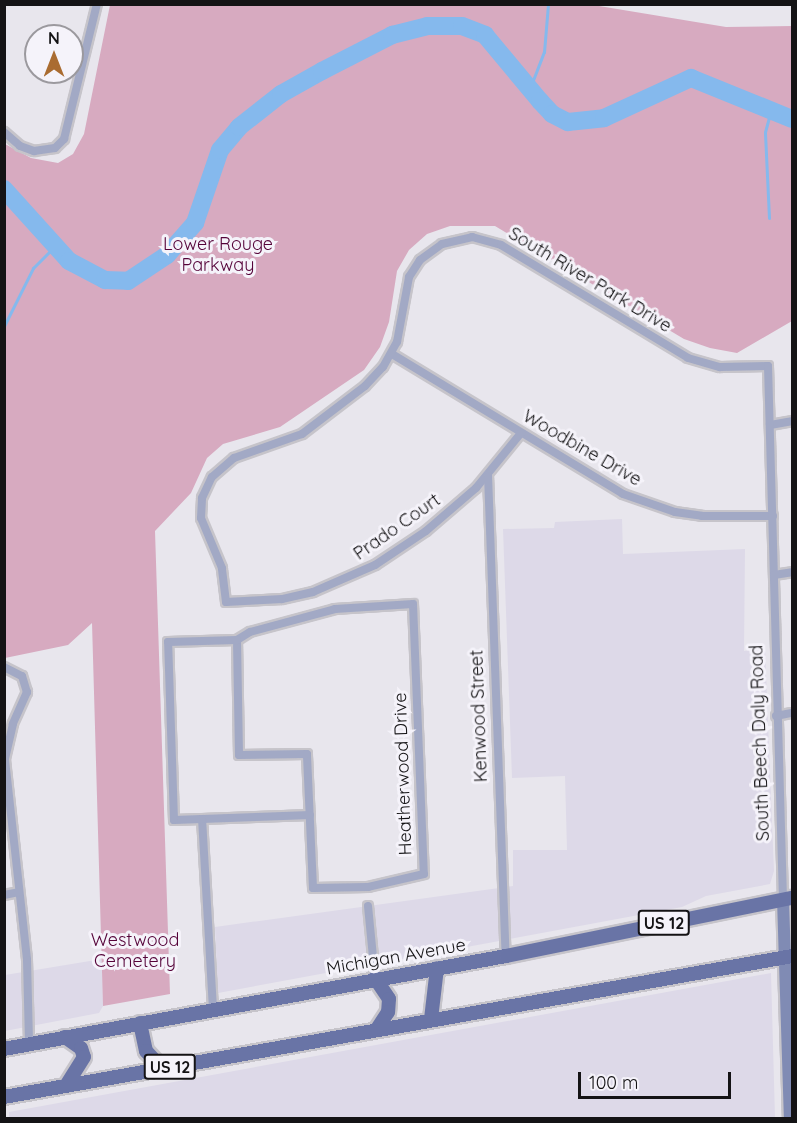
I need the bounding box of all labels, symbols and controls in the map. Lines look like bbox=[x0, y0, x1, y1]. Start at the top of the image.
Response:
north arrow bbox=[24, 24, 84, 84]
text: N bbox=[48, 28, 60, 48]
street label: South River Park Drive bbox=[505, 223, 675, 337]
park label: Lower Rouge Parkway bbox=[163, 234, 273, 276]
street label: Woodbine Drive bbox=[519, 405, 645, 491]
street label: Prado Court bbox=[349, 489, 445, 565]
street label: South Beech Daly Road bbox=[746, 644, 774, 842]
street label: Kenwood Street bbox=[466, 649, 492, 783]
street label: Heatherwood Drive bbox=[389, 692, 417, 856]
road number: US 12 bbox=[637, 910, 691, 936]
park label: Westwood Cemetery bbox=[91, 930, 179, 972]
street label: Michigan Avenue bbox=[325, 934, 467, 980]
road number: US 12 bbox=[143, 1054, 197, 1080]
scale bar bbox=[581, 1060, 734, 1098]
text: 100 m bbox=[589, 1071, 638, 1094]

